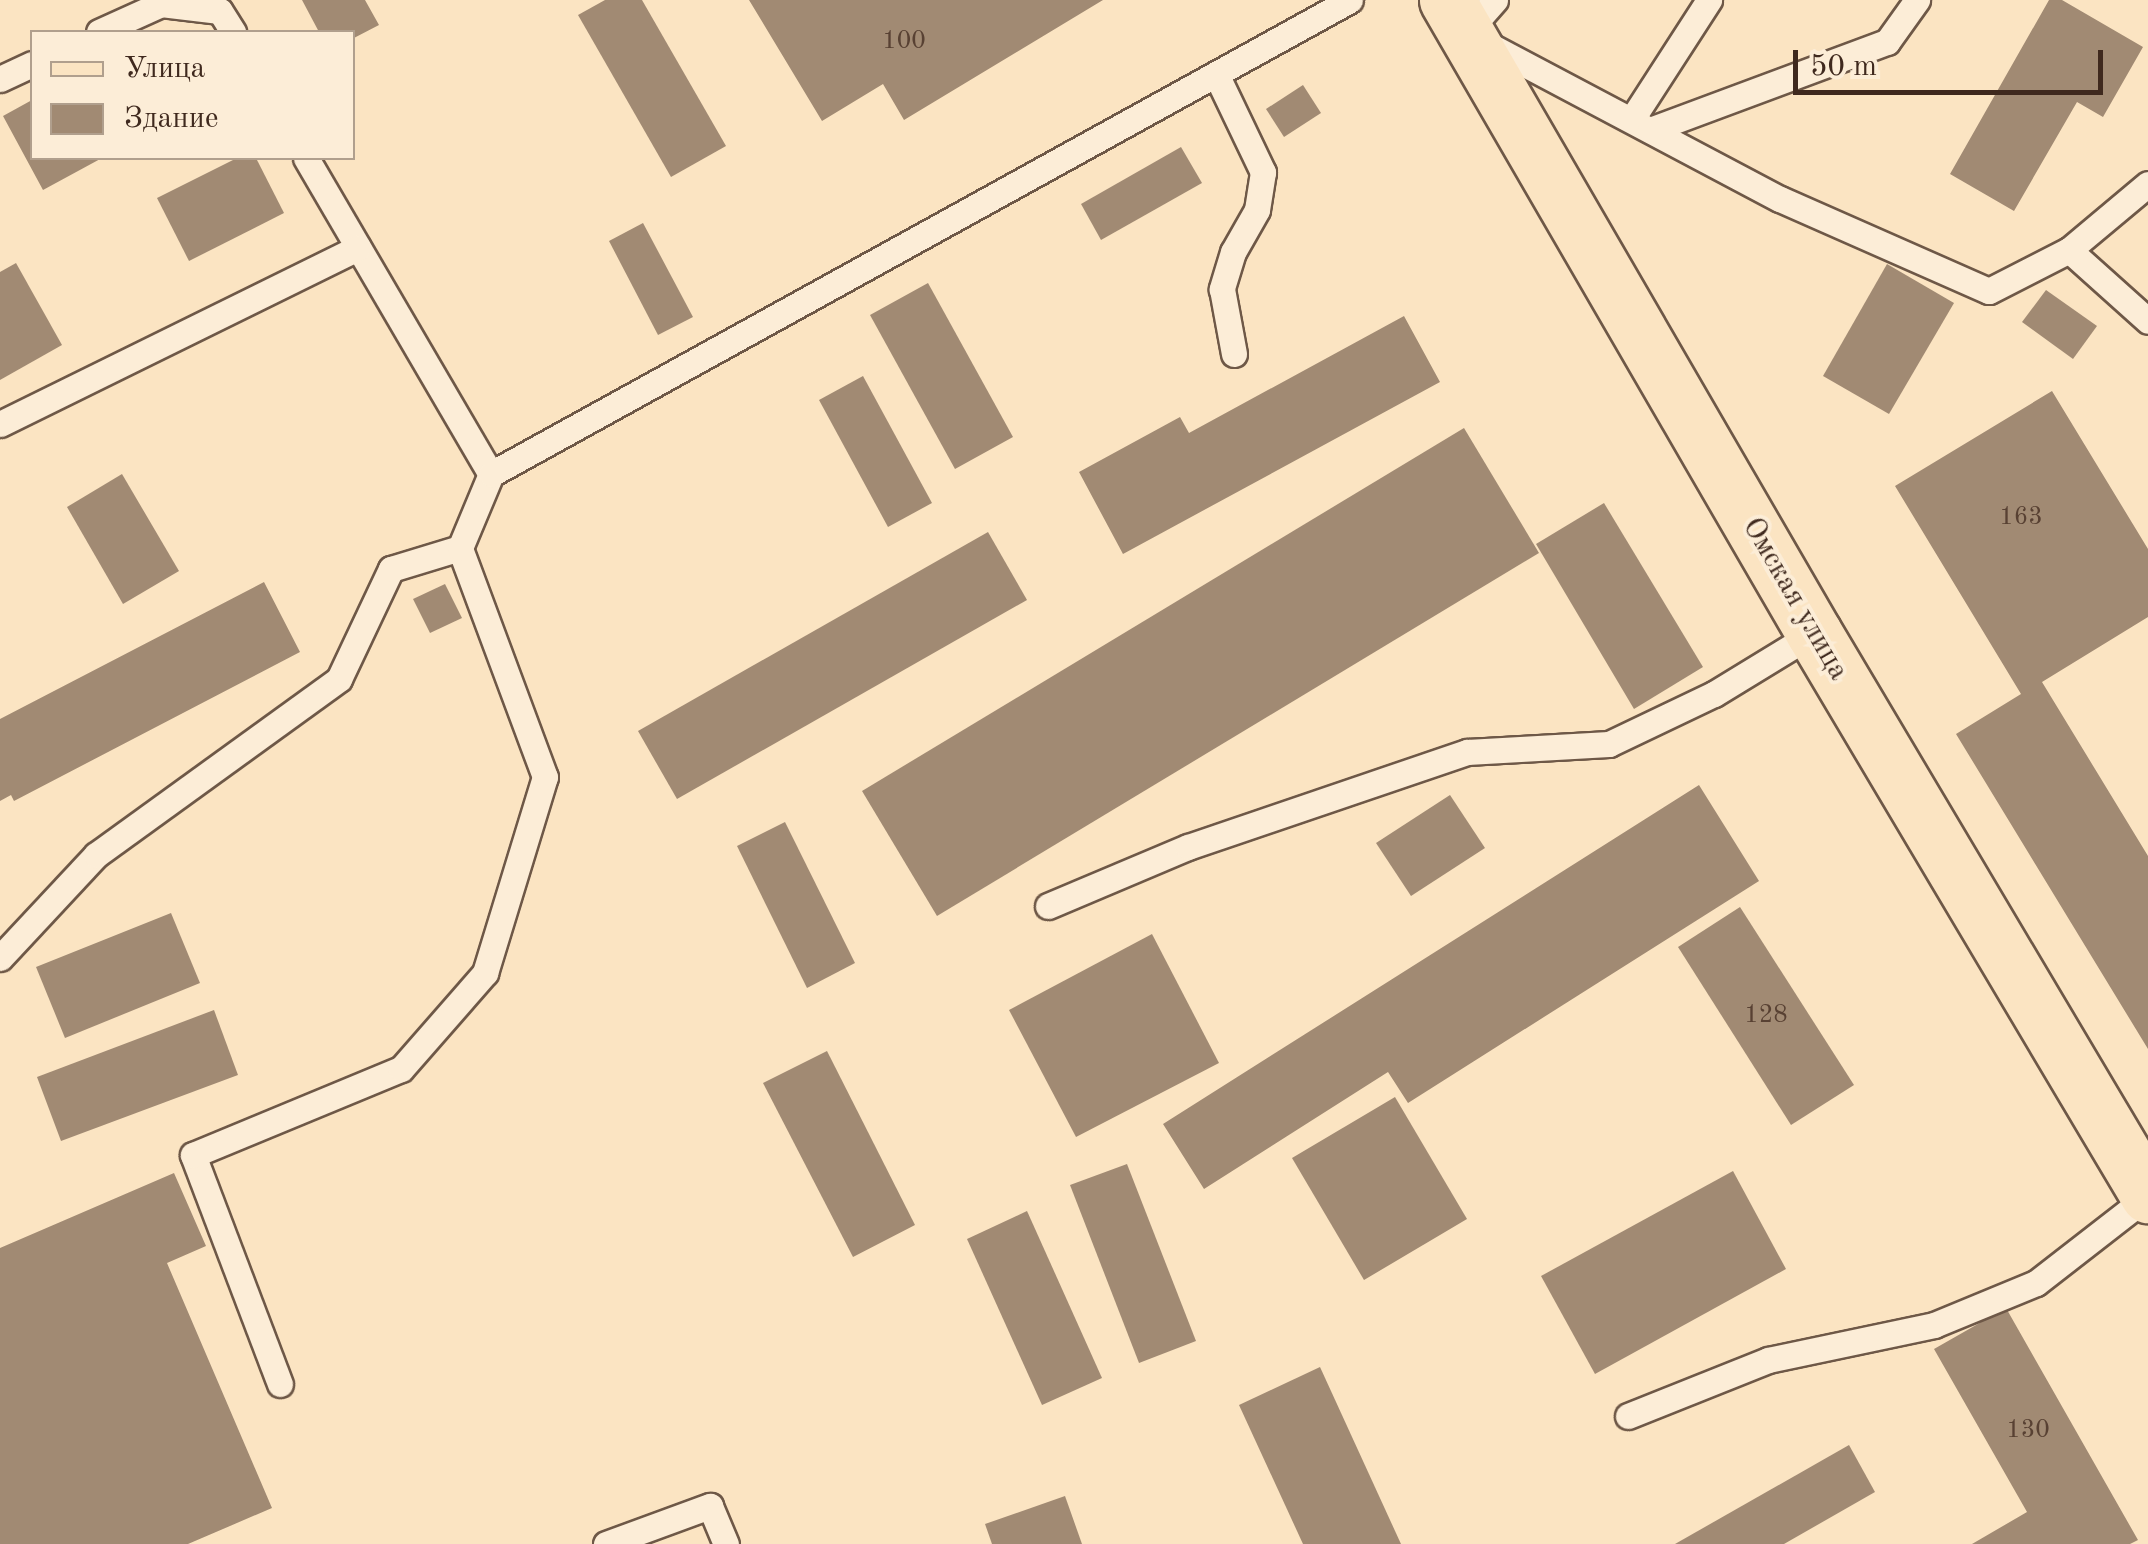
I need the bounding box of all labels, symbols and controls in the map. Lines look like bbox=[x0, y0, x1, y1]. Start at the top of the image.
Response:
house number: 100 bbox=[882, 27, 926, 57]
legend bbox=[30, 30, 355, 160]
scale bar bbox=[1798, 30, 2108, 92]
text: 50 m bbox=[1810, 52, 1877, 82]
text: Улица bbox=[124, 54, 205, 84]
text: Здание bbox=[124, 104, 219, 134]
house number: 163 bbox=[1999, 503, 2043, 533]
street label: Омская улица bbox=[1734, 511, 1856, 687]
house number: 128 bbox=[1744, 1001, 1788, 1031]
house number: 130 bbox=[2006, 1416, 2050, 1446]

